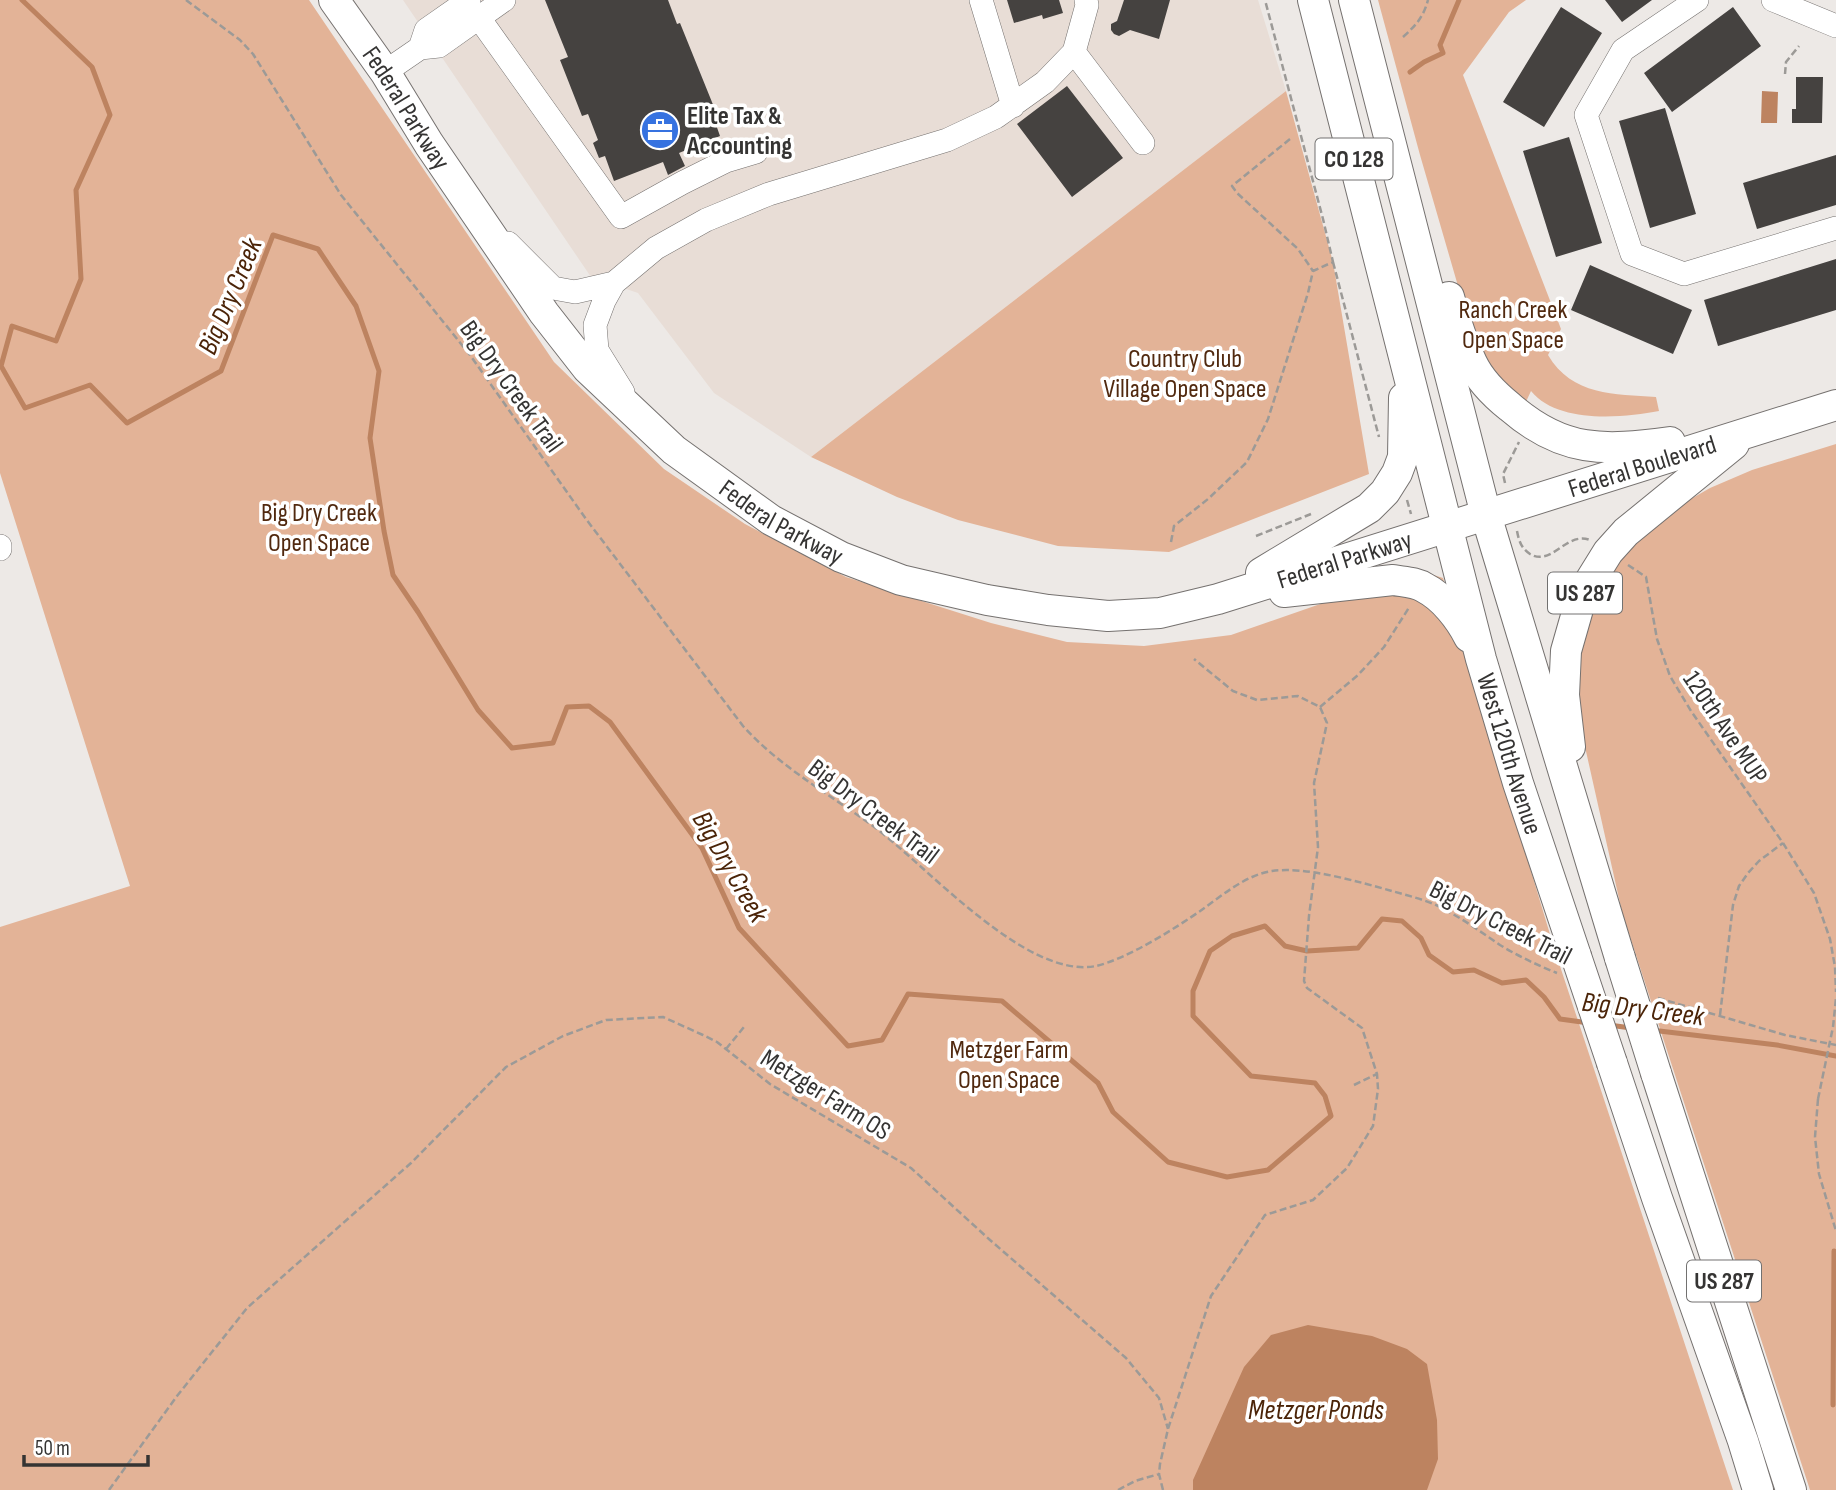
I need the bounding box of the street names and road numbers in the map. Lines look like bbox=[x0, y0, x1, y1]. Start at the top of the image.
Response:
street label: Federal Parkway bbox=[355, 41, 456, 176]
road number: CO 128 bbox=[1316, 139, 1392, 180]
street label: Big Dry Creek Trail bbox=[453, 315, 569, 459]
street label: Federal Boulevard bbox=[1565, 430, 1720, 505]
street label: Federal Parkway bbox=[713, 474, 848, 572]
street label: Federal Parkway bbox=[1274, 525, 1416, 596]
road number: US 287 bbox=[1548, 572, 1622, 614]
street label: 120th Ave MUP bbox=[1676, 666, 1774, 790]
street label: West 120th Avenue bbox=[1469, 670, 1548, 839]
street label: Big Dry Creek Trail bbox=[802, 753, 944, 871]
street label: Big Dry Creek Trail bbox=[1424, 874, 1577, 972]
street label: Metzger Farm OS bbox=[755, 1043, 896, 1147]
road number: US 287 bbox=[1687, 1260, 1761, 1302]

